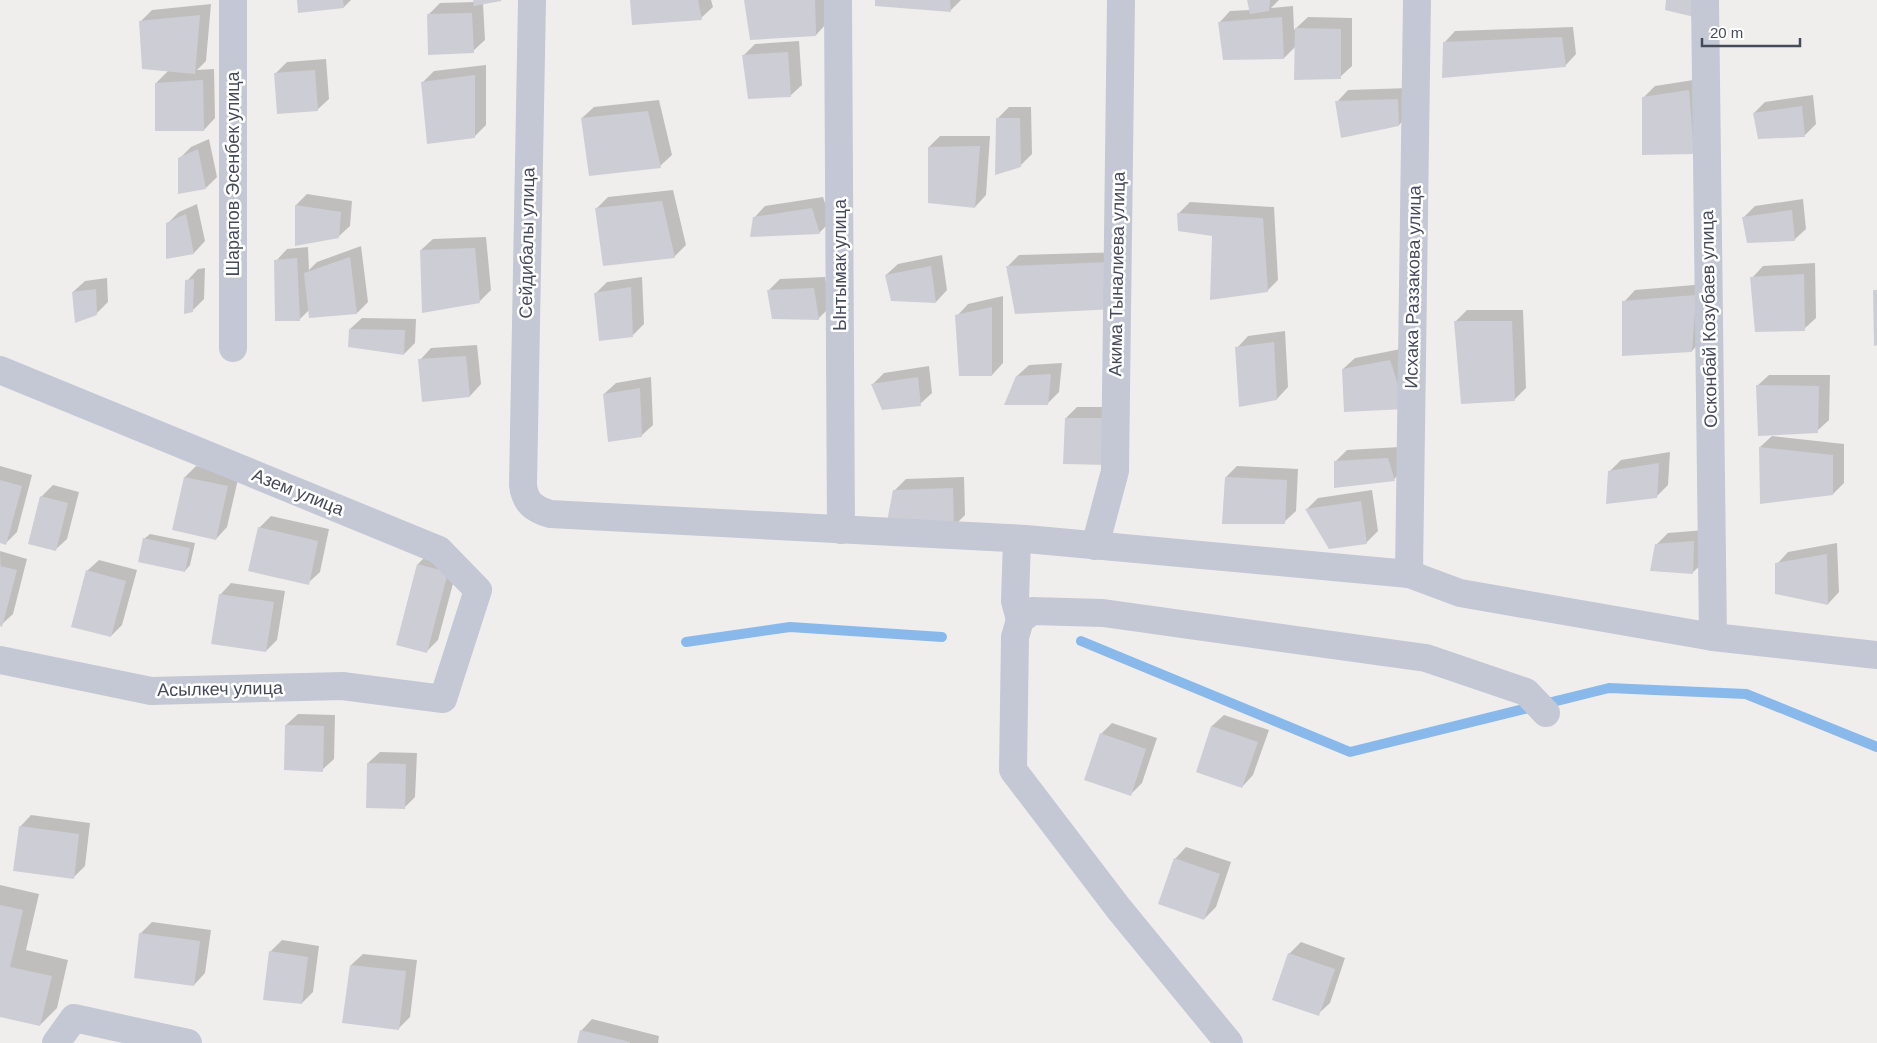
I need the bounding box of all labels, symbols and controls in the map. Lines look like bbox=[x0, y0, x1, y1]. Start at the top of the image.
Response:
scale bar bbox=[1702, 15, 1800, 47]
text: 20 m bbox=[1710, 24, 1743, 41]
street label: Шарапов Эсенбек улица bbox=[223, 70, 243, 277]
street label: Сейдибалы улица bbox=[516, 166, 538, 319]
street label: Акима Тыналиева улица bbox=[1105, 170, 1129, 377]
street label: Исхака Раззакова улица bbox=[1401, 184, 1425, 389]
street label: Ынтымак улица bbox=[830, 198, 850, 331]
street label: Осконбай Козубаев улица bbox=[1697, 209, 1721, 428]
street label: Азем улица bbox=[249, 465, 348, 520]
street label: Асылкеч улица bbox=[157, 678, 284, 700]

